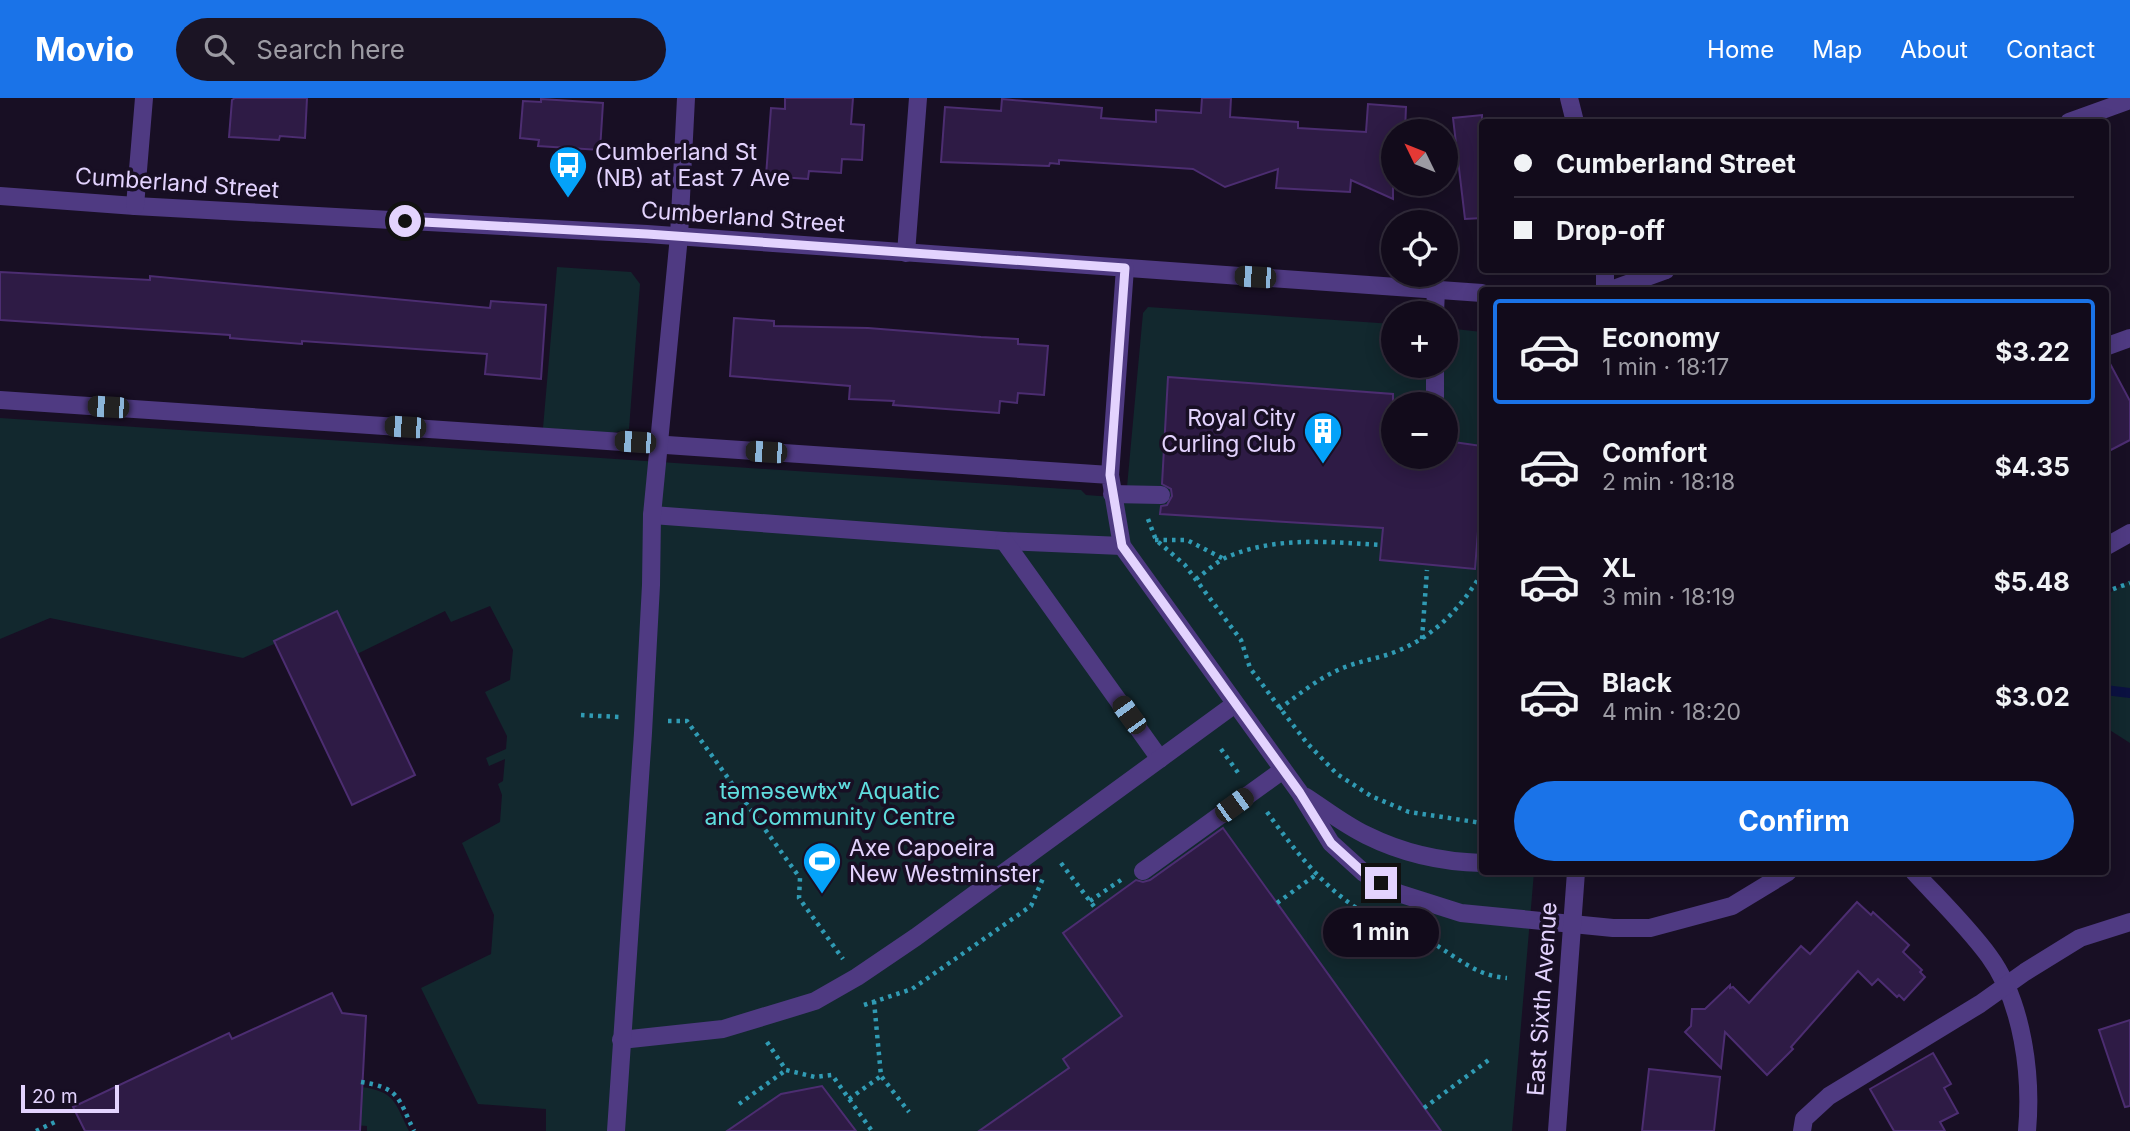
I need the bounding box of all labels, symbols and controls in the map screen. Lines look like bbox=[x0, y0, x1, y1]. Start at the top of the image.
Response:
search box bbox=[176, 18, 666, 81]
text: Movio bbox=[35, 29, 134, 69]
icon: search bbox=[200, 30, 238, 68]
text: Search here bbox=[256, 34, 405, 65]
text: Home bbox=[1707, 35, 1774, 64]
text: Map bbox=[1812, 35, 1862, 64]
text: About bbox=[1900, 35, 1968, 64]
text: Contact bbox=[2006, 35, 2095, 64]
north arrow bbox=[1381, 119, 1458, 196]
map controls bbox=[1381, 119, 1458, 469]
place label: Cumberland St (NB) at East 7 Ave bbox=[595, 138, 790, 192]
bus stop icon: Cumberland St (NB) at East 7 Ave bbox=[547, 144, 589, 199]
text: Cumberland Street bbox=[1556, 148, 1796, 179]
street label: Cumberland Street bbox=[74, 162, 280, 204]
street label: Cumberland Street bbox=[640, 196, 846, 238]
route start bbox=[389, 205, 421, 237]
button: locate bbox=[1381, 210, 1458, 287]
text: Drop-off bbox=[1556, 215, 1665, 246]
car bbox=[1234, 265, 1277, 289]
button: + bbox=[1381, 301, 1458, 378]
icon: car bbox=[1518, 320, 1581, 383]
text: Economy bbox=[1602, 322, 1720, 353]
text: $3.22 bbox=[1995, 336, 2070, 367]
text: 1 min · 18:17 bbox=[1602, 353, 1729, 381]
button: − bbox=[1381, 392, 1458, 469]
car bbox=[87, 395, 130, 419]
place label: Royal City Curling Club bbox=[1161, 404, 1296, 458]
building icon: Royal City Curling Club bbox=[1302, 410, 1344, 465]
car bbox=[384, 415, 427, 439]
car bbox=[614, 430, 657, 454]
icon: car bbox=[1518, 435, 1581, 498]
text: Comfort bbox=[1602, 437, 1707, 468]
car bbox=[745, 440, 788, 464]
text: $4.35 bbox=[1995, 451, 2070, 482]
text: 2 min · 18:18 bbox=[1602, 468, 1735, 496]
icon: car bbox=[1518, 550, 1581, 613]
text: XL bbox=[1602, 552, 1636, 583]
text: $5.48 bbox=[1994, 566, 2070, 597]
text: 3 min · 18:19 bbox=[1602, 583, 1735, 611]
icon: car bbox=[1518, 665, 1581, 728]
text: Black bbox=[1602, 667, 1672, 698]
text: $3.02 bbox=[1995, 681, 2070, 712]
car bbox=[1109, 692, 1150, 738]
text: 4 min · 18:20 bbox=[1602, 698, 1741, 726]
park label: təməsew̓txʷ Aquatic and Community Centre bbox=[704, 777, 956, 831]
button: Confirm bbox=[1514, 781, 2074, 861]
car bbox=[1211, 784, 1258, 826]
place label: Axe Capoeira New Westminster bbox=[849, 834, 1040, 888]
sports icon: Axe Capoeira New Westminster bbox=[801, 840, 843, 895]
route end bbox=[1365, 867, 1397, 899]
street label: East Sixth Avenue bbox=[1521, 901, 1563, 1097]
callout: 1 min bbox=[1323, 908, 1439, 956]
text: 1 min bbox=[1353, 918, 1409, 946]
scale bar bbox=[21, 1082, 119, 1114]
text: 20 m bbox=[32, 1085, 78, 1108]

